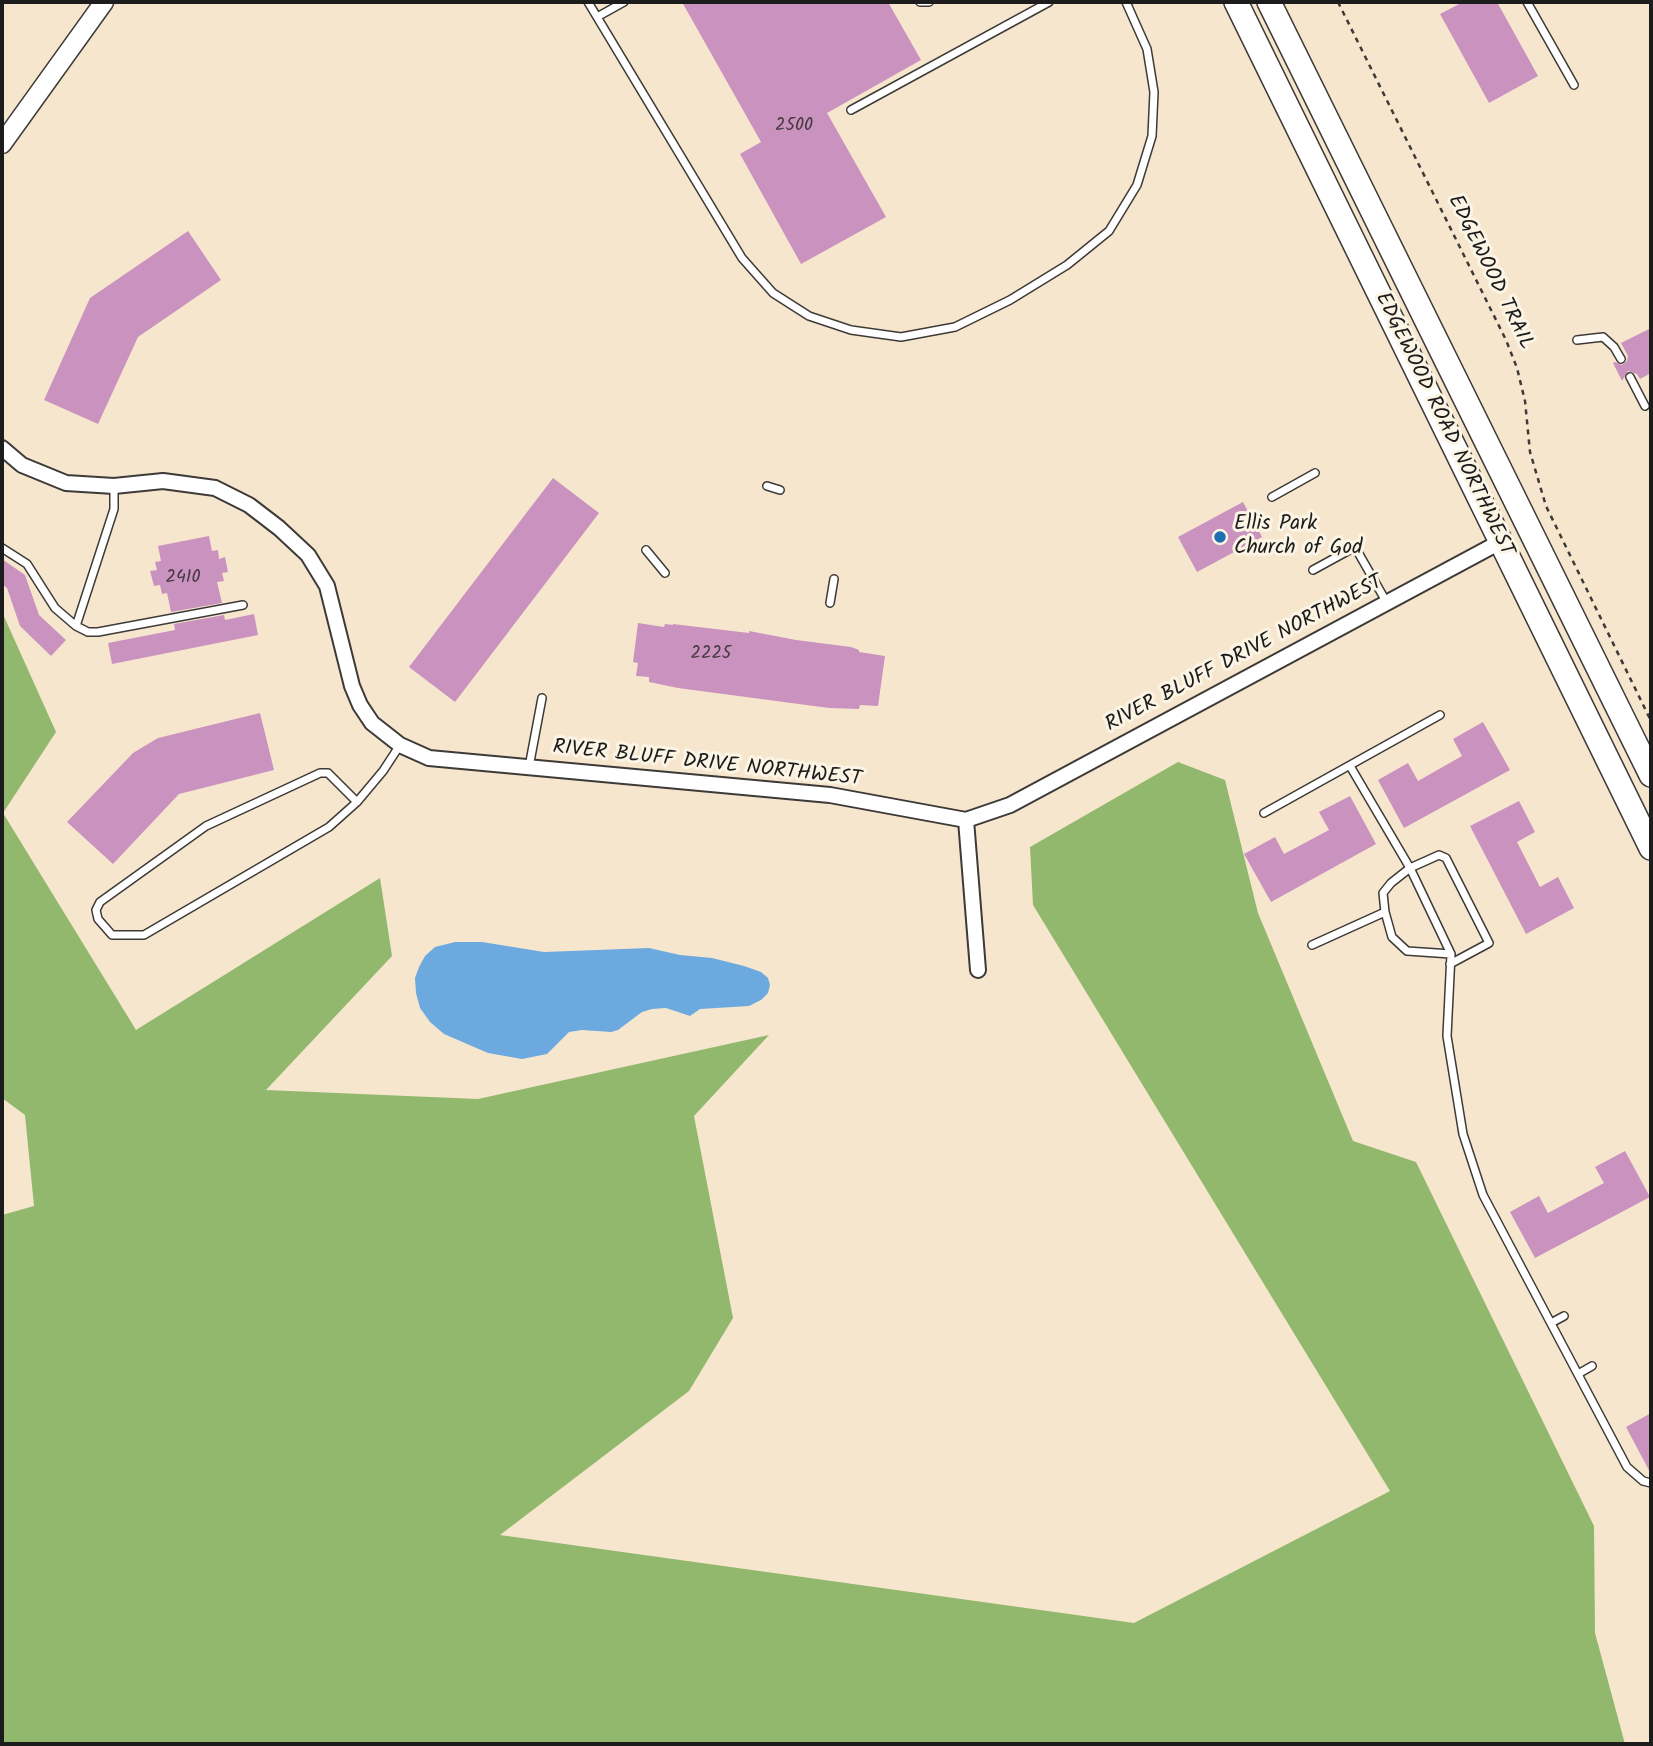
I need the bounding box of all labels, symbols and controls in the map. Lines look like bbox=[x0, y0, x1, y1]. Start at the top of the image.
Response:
house number: 2500 bbox=[775, 116, 813, 138]
street label: EDGEWOOD TRAIL bbox=[1441, 191, 1537, 355]
street label: EDGEWOOD ROAD NORTHWEST bbox=[1368, 289, 1518, 561]
place label: Ellis Park Church of God bbox=[1234, 512, 1363, 562]
marker: Ellis Park Church of God bbox=[1212, 529, 1228, 545]
house number: 2410 bbox=[165, 568, 201, 590]
street label: RIVER BLUFF DRIVE NORTHWEST bbox=[1102, 571, 1388, 739]
house number: 2225 bbox=[690, 644, 732, 666]
street label: RIVER BLUFF DRIVE NORTHWEST bbox=[551, 736, 863, 794]

